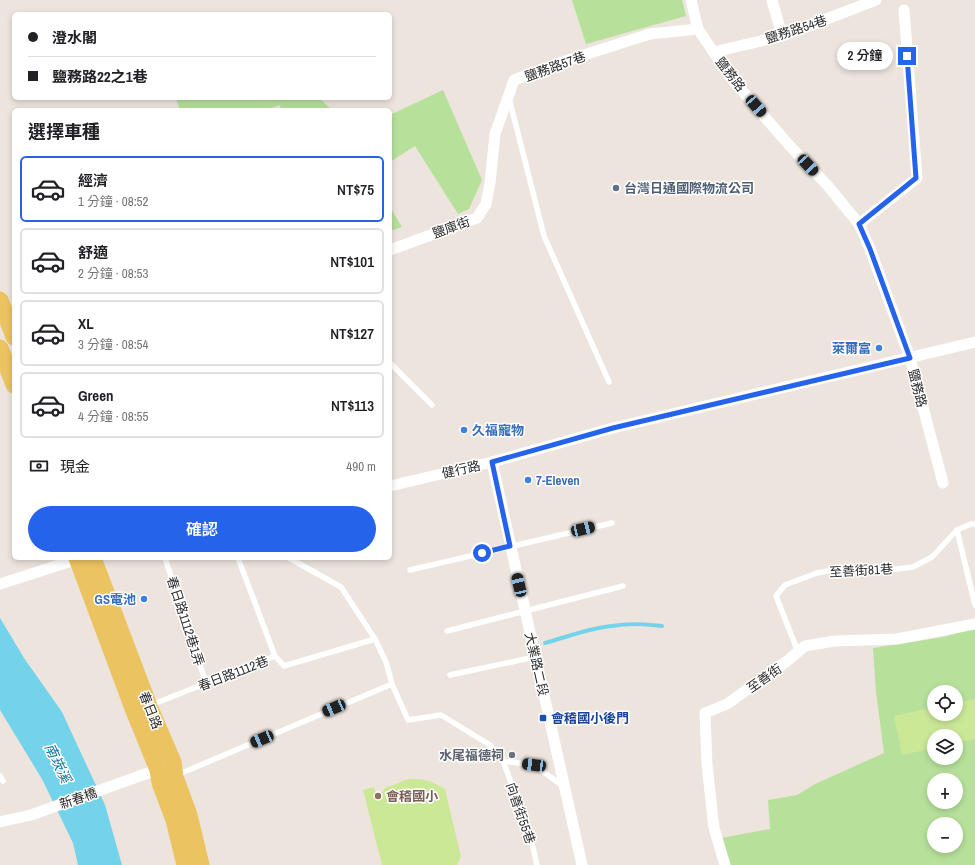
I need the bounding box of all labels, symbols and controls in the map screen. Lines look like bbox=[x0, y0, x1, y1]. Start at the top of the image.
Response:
street label: 鹽務路54巷 bbox=[763, 12, 829, 47]
text: 澄水閣 bbox=[52, 27, 97, 48]
callout: 2 分鐘 bbox=[837, 42, 893, 70]
text: 2 分鐘 bbox=[848, 47, 882, 64]
route end bbox=[898, 47, 916, 65]
street label: 鹽務路57巷 bbox=[522, 48, 588, 85]
street label: 鹽務路 bbox=[712, 54, 749, 95]
text: 鹽務路22之1巷 bbox=[52, 66, 148, 87]
car bbox=[744, 93, 768, 119]
text: 選擇車種 bbox=[28, 119, 100, 144]
car bbox=[795, 152, 821, 178]
text: 經濟 bbox=[78, 170, 108, 191]
icon: car bbox=[30, 171, 66, 207]
text: NT$75 bbox=[337, 179, 374, 200]
place label: 台灣日通國際物流公司 bbox=[624, 180, 754, 197]
marker: 台灣日通國際物流公司 bbox=[611, 183, 621, 193]
text: 1 分鐘 · 08:52 bbox=[78, 193, 148, 210]
street label: 鹽庫街 bbox=[430, 213, 472, 242]
text: 舒適 bbox=[78, 242, 108, 263]
icon: car bbox=[30, 243, 66, 279]
text: NT$101 bbox=[330, 251, 374, 272]
text: 2 分鐘 · 08:53 bbox=[78, 265, 148, 282]
text: XL bbox=[78, 313, 94, 334]
icon: car bbox=[30, 315, 66, 351]
text: NT$127 bbox=[330, 323, 374, 344]
text: 3 分鐘 · 08:54 bbox=[78, 336, 148, 353]
place label: 萊爾富 bbox=[832, 340, 871, 357]
marker: 萊爾富 bbox=[874, 343, 884, 353]
street label: 鹽務路 bbox=[905, 367, 930, 409]
text: Green bbox=[78, 385, 114, 406]
icon: car bbox=[30, 387, 66, 423]
text: NT$113 bbox=[331, 395, 374, 416]
text: 4 分鐘 · 08:55 bbox=[78, 408, 148, 425]
place label: 久福寵物 bbox=[472, 422, 524, 439]
marker: 久福寵物 bbox=[459, 425, 469, 435]
icon: cash bbox=[28, 455, 50, 477]
text: 現金 bbox=[60, 456, 90, 477]
street label: 健行路 bbox=[440, 457, 482, 482]
text: 490 m bbox=[346, 458, 376, 475]
place label: 7-Eleven bbox=[536, 472, 580, 489]
marker: 7-Eleven bbox=[523, 475, 533, 485]
button: 確認 bbox=[28, 506, 376, 552]
car bbox=[570, 520, 596, 538]
route start bbox=[473, 544, 491, 562]
street label: 至善街81巷 bbox=[829, 560, 893, 581]
car bbox=[510, 572, 528, 598]
street label: 春日路1112巷1弄 bbox=[163, 574, 208, 668]
place label: GS電池 bbox=[95, 591, 136, 608]
marker: GS電池 bbox=[139, 594, 149, 604]
street label: 大業路二段 bbox=[521, 631, 552, 698]
street label: 春日路1112巷 bbox=[196, 652, 271, 695]
street label: 至善街 bbox=[743, 660, 785, 697]
map controls bbox=[927, 685, 963, 853]
button: locate bbox=[927, 685, 963, 721]
street label: 春日路 bbox=[135, 689, 166, 731]
car bbox=[321, 698, 347, 718]
place label: 會稽國小後門 bbox=[551, 710, 629, 727]
marker: 會稽國小後門 bbox=[538, 713, 548, 723]
car bbox=[249, 729, 275, 749]
button: layers bbox=[927, 729, 963, 765]
water label: 南崁溪 bbox=[41, 740, 76, 788]
place label: 水尾福德祠 bbox=[439, 747, 504, 764]
marker: 水尾福德祠 bbox=[507, 750, 517, 760]
car bbox=[521, 758, 547, 772]
button: + bbox=[927, 773, 963, 809]
street label: 向善街55巷 bbox=[502, 780, 539, 846]
street label: 新春橋 bbox=[57, 784, 99, 813]
place label: 會稽國小 bbox=[386, 788, 439, 805]
marker: 會稽國小 bbox=[373, 791, 383, 801]
button: − bbox=[927, 817, 963, 853]

